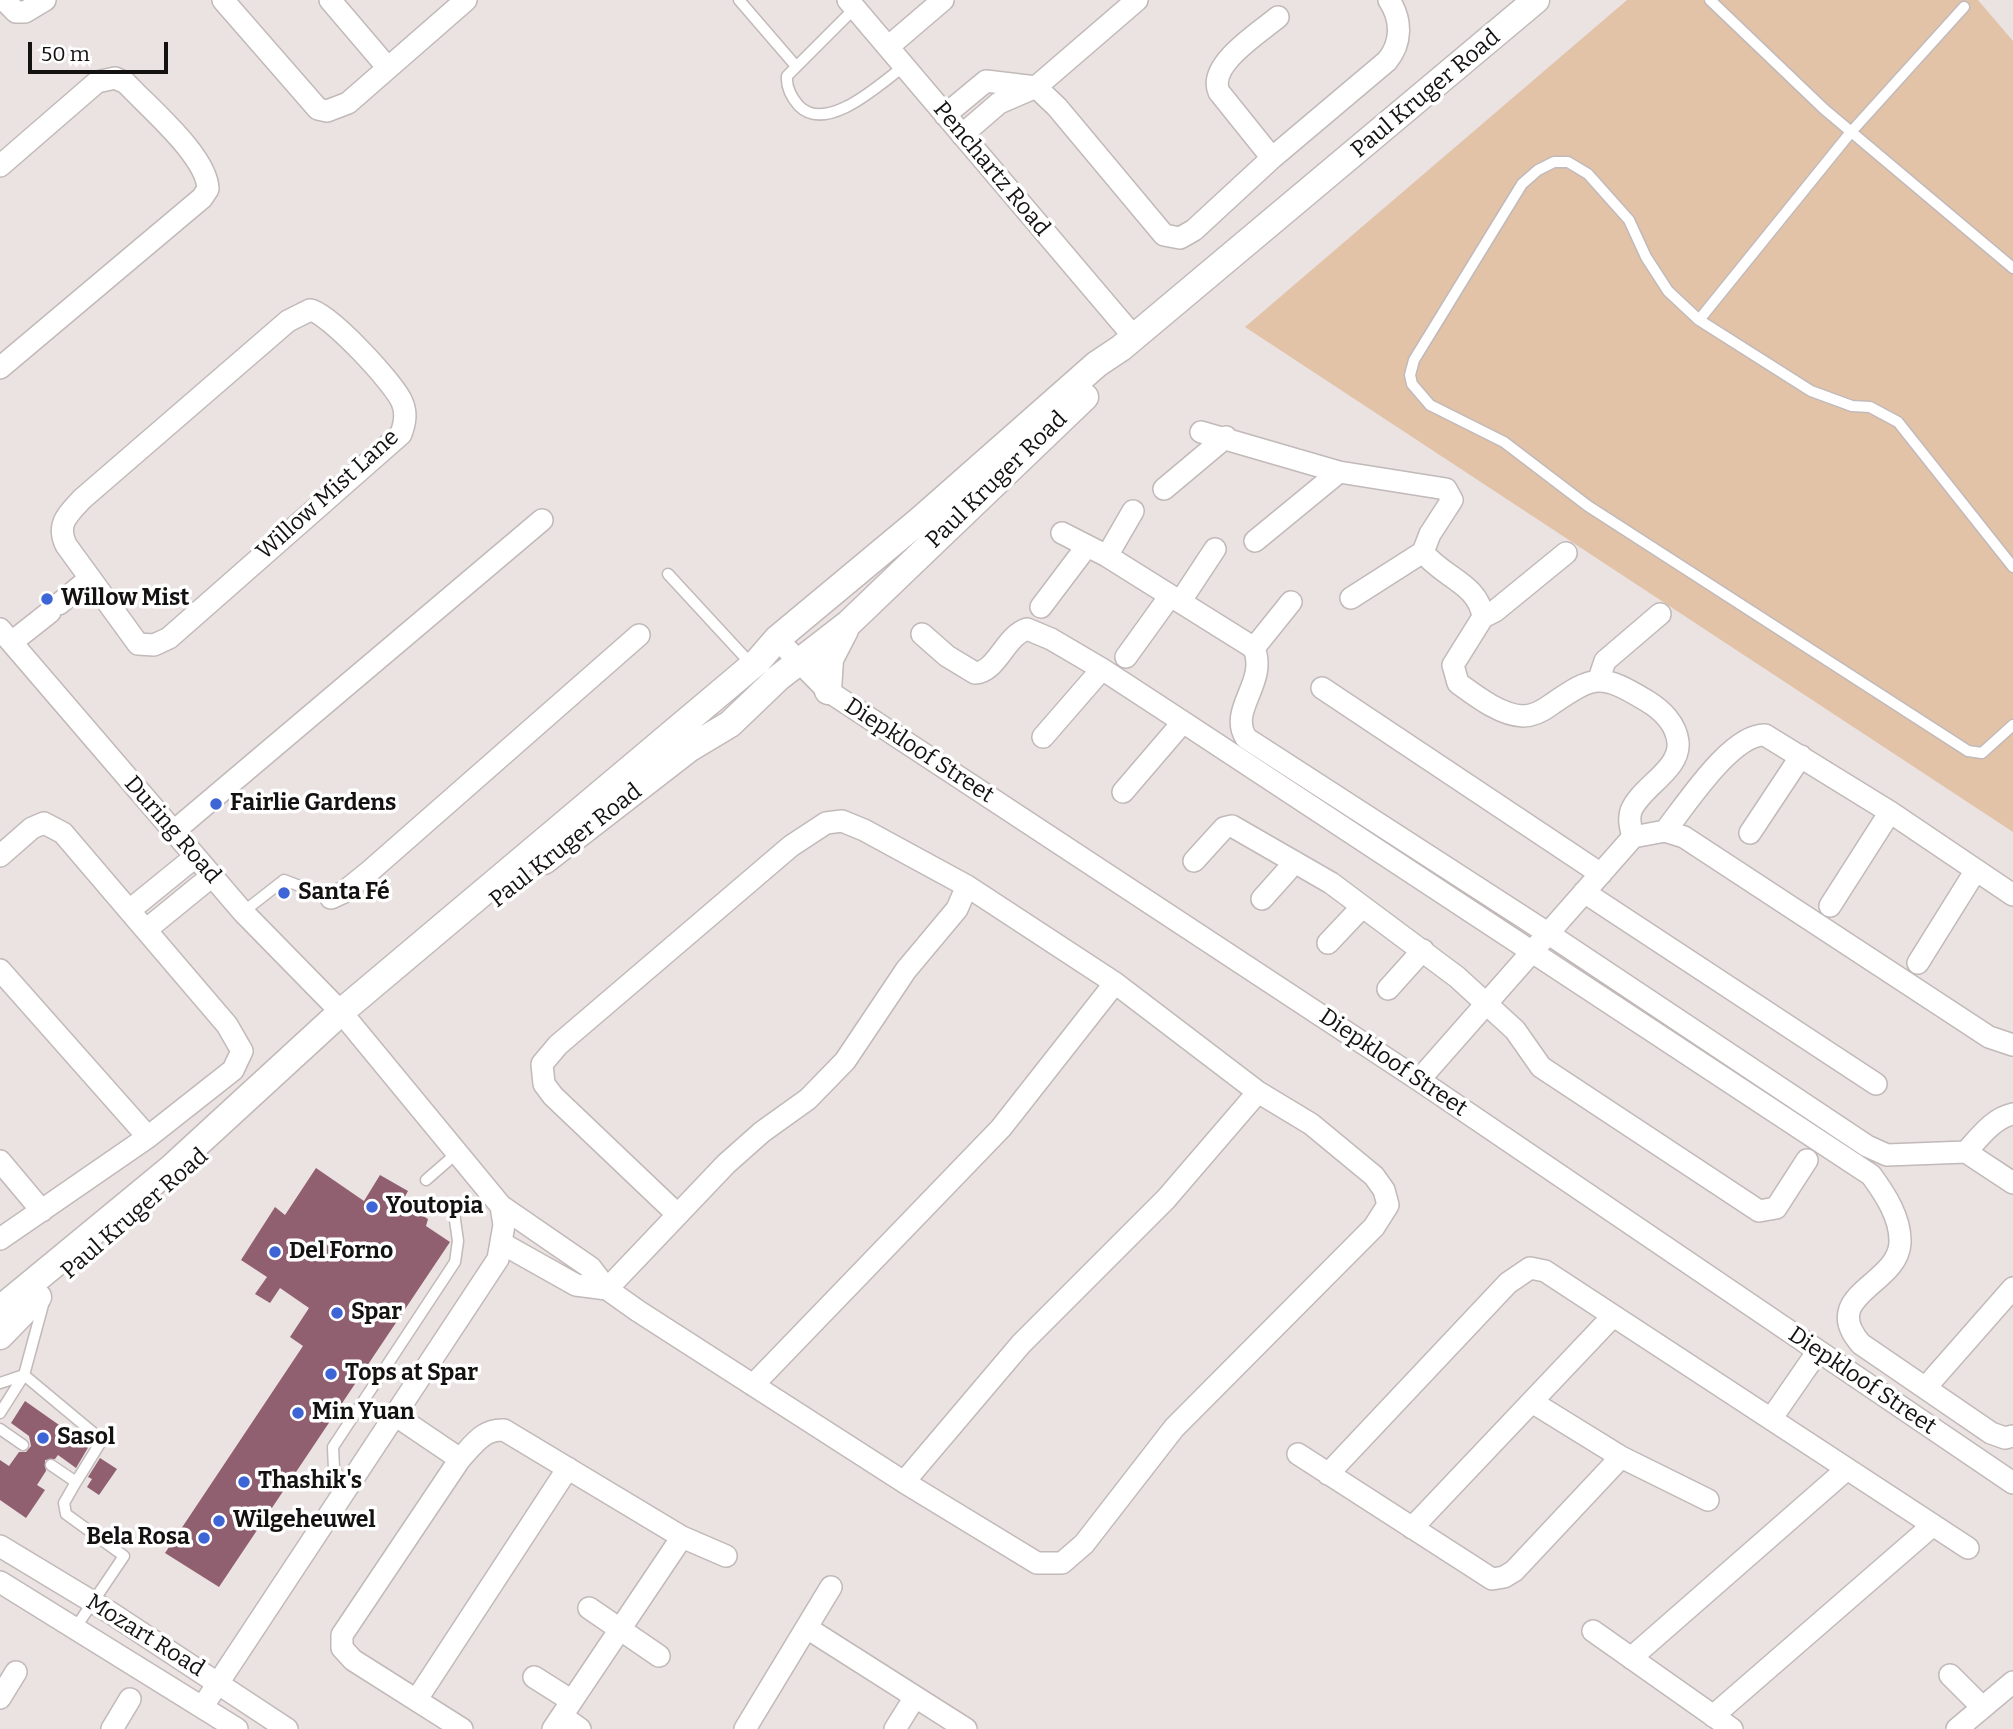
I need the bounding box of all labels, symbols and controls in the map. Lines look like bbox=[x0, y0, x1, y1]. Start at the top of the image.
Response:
street label: Paul Kruger Road bbox=[1346, 24, 1506, 164]
scale bar bbox=[32, 28, 172, 72]
text: 50 m bbox=[41, 41, 90, 67]
street label: Penchartz Road bbox=[927, 96, 1055, 242]
street label: Paul Kruger Road bbox=[921, 406, 1073, 554]
street label: Willow Mist Lane bbox=[251, 424, 405, 566]
place label: Willow Mist bbox=[61, 585, 189, 613]
marker: Willow Mist bbox=[39, 591, 55, 607]
street label: Diepkloof Street bbox=[839, 692, 999, 810]
street label: During Road bbox=[118, 771, 226, 889]
street label: Paul Kruger Road bbox=[484, 778, 648, 914]
place label: Fairlie Gardens bbox=[230, 790, 396, 818]
marker: Fairlie Gardens bbox=[208, 796, 224, 812]
place label: Santa Fé bbox=[298, 879, 390, 907]
marker: Santa Fé bbox=[276, 885, 292, 901]
street label: Diepkloof Street bbox=[1314, 1003, 1472, 1123]
street label: Paul Kruger Road bbox=[56, 1143, 214, 1285]
place label: Youtopia bbox=[386, 1193, 483, 1221]
marker: Youtopia bbox=[364, 1199, 380, 1215]
place label: Del Forno bbox=[289, 1238, 393, 1266]
marker: Del Forno bbox=[267, 1244, 283, 1260]
place label: Spar bbox=[351, 1299, 402, 1327]
marker: Spar bbox=[329, 1305, 345, 1321]
street label: Diepkloof Street bbox=[1783, 1321, 1941, 1441]
place label: Tops at Spar bbox=[345, 1360, 478, 1388]
marker: Tops at Spar bbox=[323, 1366, 339, 1382]
place label: Min Yuan bbox=[312, 1399, 415, 1427]
marker: Min Yuan bbox=[290, 1405, 306, 1421]
place label: Sasol bbox=[57, 1424, 115, 1452]
marker: Sasol bbox=[35, 1430, 51, 1446]
place label: Thashik's bbox=[258, 1468, 362, 1496]
marker: Thashik's bbox=[236, 1474, 252, 1490]
place label: Wilgeheuwel bbox=[233, 1507, 376, 1535]
marker: Wilgeheuwel bbox=[211, 1513, 227, 1529]
place label: Bela Rosa bbox=[86, 1524, 190, 1552]
marker: Bela Rosa bbox=[196, 1530, 212, 1546]
street label: Mozart Road bbox=[81, 1589, 209, 1683]

